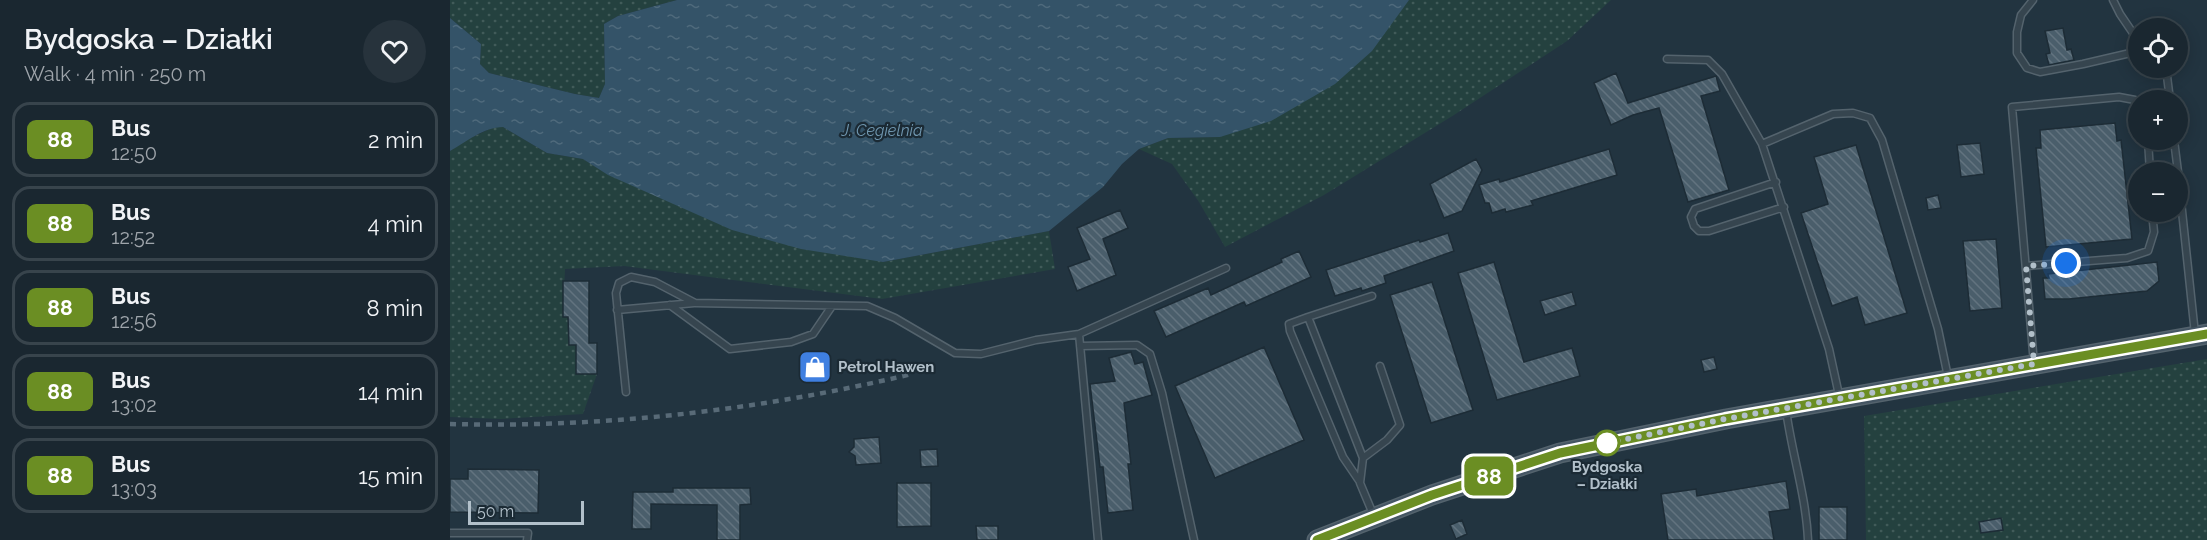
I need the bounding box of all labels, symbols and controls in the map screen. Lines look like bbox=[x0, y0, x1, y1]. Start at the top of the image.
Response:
map controls bbox=[2128, 18, 2188, 222]
button: locate bbox=[2128, 18, 2188, 78]
button: heart bbox=[363, 20, 426, 83]
text: Bydgoska – Działki bbox=[24, 23, 273, 56]
text: Walk · 4 min · 250 m bbox=[24, 62, 206, 86]
button: + bbox=[2128, 90, 2188, 150]
text: Bus bbox=[111, 115, 150, 141]
water label: J. Cegielnia bbox=[840, 121, 923, 140]
text: 88 bbox=[47, 127, 73, 152]
text: 2 min bbox=[368, 127, 423, 153]
text: 12:50 bbox=[111, 141, 157, 165]
button: − bbox=[2128, 162, 2188, 222]
text: Bus bbox=[111, 199, 150, 225]
text: 88 bbox=[47, 211, 73, 236]
text: 4 min bbox=[368, 211, 423, 237]
text: 12:52 bbox=[111, 225, 155, 249]
your location bbox=[2051, 248, 2081, 278]
text: Bus bbox=[111, 283, 150, 309]
text: 88 bbox=[47, 295, 73, 320]
text: 8 min bbox=[367, 295, 423, 321]
text: 12:56 bbox=[111, 309, 157, 333]
shop icon: Petrol Hawen bbox=[797, 349, 833, 385]
place label: Petrol Hawen bbox=[838, 358, 934, 376]
text: Bus bbox=[111, 367, 150, 393]
text: 88 bbox=[47, 379, 73, 404]
text: 14 min bbox=[358, 379, 423, 405]
text: 13:02 bbox=[111, 393, 157, 417]
marker: Bydgoska – Działki bbox=[1594, 430, 1620, 456]
text: Bus bbox=[111, 451, 150, 477]
line badge: 88 bbox=[1462, 456, 1516, 496]
place label: Bydgoska – Działki bbox=[1572, 458, 1643, 493]
text: 88 bbox=[47, 463, 73, 488]
text: 15 min bbox=[358, 463, 423, 489]
text: 88 bbox=[1476, 464, 1502, 489]
text: 13:03 bbox=[111, 477, 157, 501]
scale bar bbox=[468, 498, 584, 526]
text: 50 m bbox=[477, 502, 514, 521]

